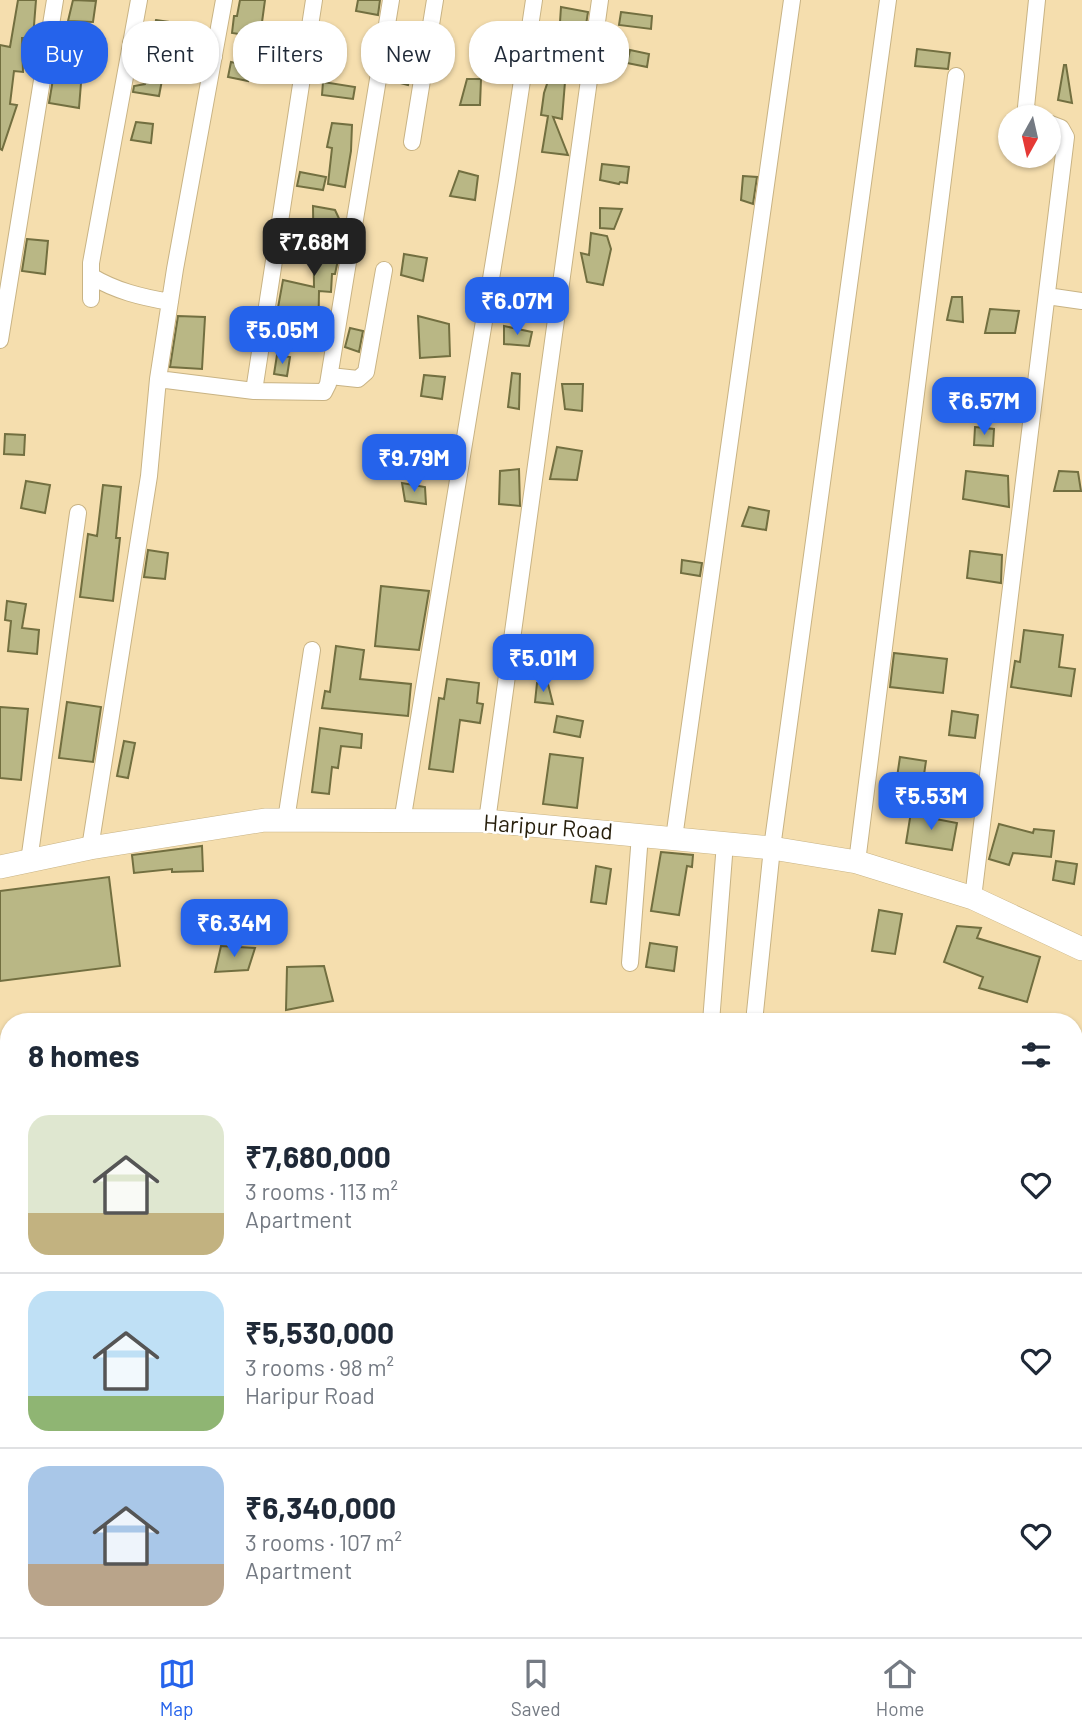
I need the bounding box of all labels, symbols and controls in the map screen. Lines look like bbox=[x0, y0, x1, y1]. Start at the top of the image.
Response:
chip: Buy bbox=[21, 21, 108, 84]
chip: Rent bbox=[122, 21, 219, 84]
chip: Filters bbox=[233, 21, 347, 84]
chip: New bbox=[361, 21, 455, 84]
chip: Apartment bbox=[469, 21, 629, 84]
north arrow bbox=[998, 105, 1060, 168]
map controls bbox=[998, 105, 1061, 168]
pin: ₹7.68M bbox=[257, 218, 371, 278]
text: ₹7.68M bbox=[279, 227, 349, 255]
pin: ₹6.07M bbox=[460, 278, 574, 337]
text: ₹6.07M bbox=[481, 286, 553, 314]
pin: ₹5.05M bbox=[225, 306, 339, 366]
text: ₹5.05M bbox=[245, 315, 319, 343]
pin: ₹6.57M bbox=[927, 378, 1041, 437]
text: ₹6.57M bbox=[948, 386, 1020, 414]
pin: ₹9.79M bbox=[357, 434, 471, 494]
text: ₹9.79M bbox=[378, 443, 450, 471]
pin: ₹5.01M bbox=[486, 634, 600, 694]
text: ₹5.01M bbox=[509, 643, 577, 671]
pin: ₹5.53M bbox=[874, 772, 988, 832]
text: ₹5.53M bbox=[894, 781, 968, 809]
street label: Haripur Road bbox=[482, 808, 614, 844]
pin: ₹6.34M bbox=[177, 900, 291, 959]
text: ₹6.34M bbox=[197, 908, 271, 936]
icon: filters bbox=[1017, 1036, 1055, 1074]
text: 8 homes bbox=[28, 1037, 139, 1073]
text: ₹7,680,000 bbox=[245, 1138, 391, 1174]
icon: home bbox=[84, 1143, 168, 1227]
icon: heart bbox=[1017, 1166, 1055, 1204]
text: 3 rooms · 113 m² bbox=[245, 1177, 398, 1205]
text: Apartment bbox=[245, 1205, 352, 1233]
text: ₹5,530,000 bbox=[245, 1314, 394, 1350]
icon: home bbox=[84, 1319, 168, 1403]
icon: heart bbox=[1017, 1342, 1055, 1380]
text: 3 rooms · 98 m² bbox=[245, 1353, 394, 1381]
text: Haripur Road bbox=[245, 1381, 375, 1409]
text: ₹6,340,000 bbox=[245, 1489, 396, 1525]
icon: home bbox=[84, 1494, 168, 1578]
icon: heart bbox=[1017, 1517, 1055, 1555]
text: 3 rooms · 107 m² bbox=[245, 1528, 402, 1556]
text: Apartment bbox=[245, 1556, 352, 1584]
tab: Map bbox=[158, 1655, 196, 1720]
tab: Saved bbox=[511, 1655, 561, 1720]
tab: Home bbox=[876, 1655, 924, 1720]

